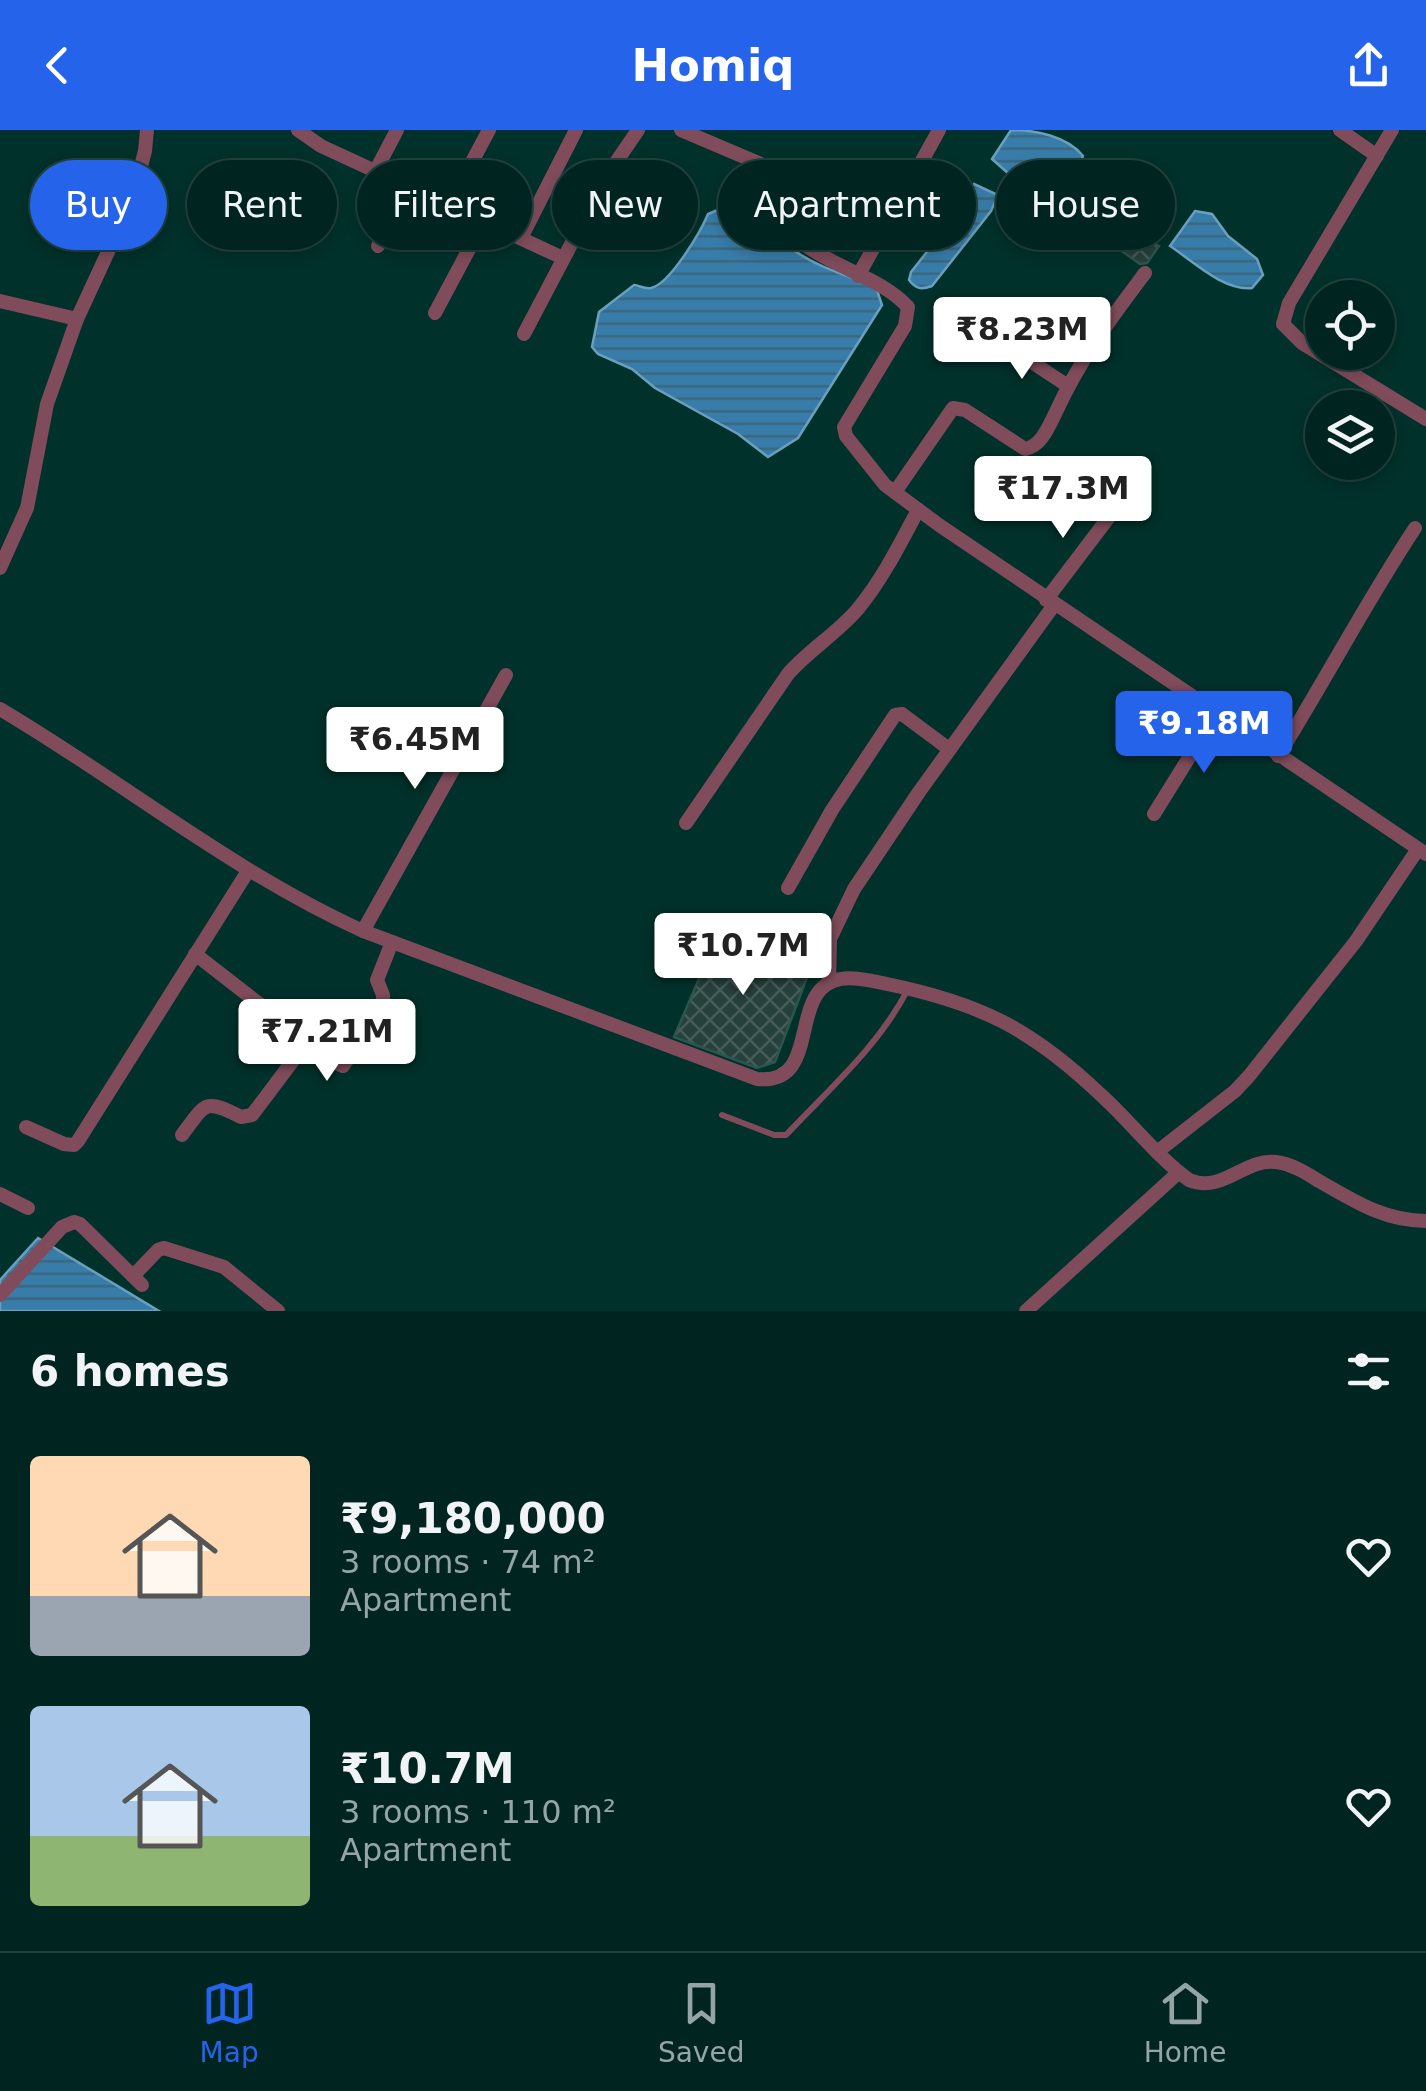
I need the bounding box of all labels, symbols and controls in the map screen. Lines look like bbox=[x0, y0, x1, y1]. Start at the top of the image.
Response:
icon: back bbox=[30, 38, 85, 93]
icon: share bbox=[1341, 38, 1396, 93]
text: Homiq bbox=[631, 39, 795, 92]
chip: Buy bbox=[30, 160, 167, 250]
chip: Rent bbox=[187, 160, 337, 250]
chip: Filters bbox=[357, 160, 532, 250]
chip: New bbox=[552, 160, 698, 250]
chip: Apartment bbox=[718, 160, 976, 250]
chip: House bbox=[996, 160, 1175, 250]
map controls bbox=[1305, 280, 1395, 480]
button: locate bbox=[1305, 280, 1395, 370]
pin: ₹8.23M bbox=[941, 297, 1103, 382]
text: ₹8.23M bbox=[955, 310, 1089, 348]
button: layers bbox=[1305, 390, 1395, 480]
pin: ₹17.3M bbox=[982, 456, 1144, 541]
text: ₹17.3M bbox=[996, 469, 1130, 507]
pin: ₹9.18M bbox=[1123, 691, 1285, 776]
text: ₹9.18M bbox=[1137, 704, 1271, 742]
pin: ₹6.45M bbox=[334, 707, 496, 792]
text: ₹6.45M bbox=[348, 720, 482, 758]
pin: ₹10.7M bbox=[662, 913, 824, 998]
text: ₹10.7M bbox=[676, 926, 810, 964]
pin: ₹7.21M bbox=[246, 999, 408, 1084]
text: ₹7.21M bbox=[260, 1012, 394, 1050]
icon: filters bbox=[1341, 1344, 1396, 1399]
text: 6 homes bbox=[30, 1347, 230, 1396]
text: ₹9,180,000 bbox=[340, 1494, 606, 1543]
icon: home bbox=[110, 1496, 230, 1616]
icon: heart bbox=[1341, 1529, 1396, 1584]
text: 3 rooms · 74 m² bbox=[340, 1543, 595, 1581]
text: Apartment bbox=[340, 1581, 511, 1619]
text: ₹10.7M bbox=[340, 1744, 515, 1793]
icon: home bbox=[110, 1746, 230, 1866]
icon: heart bbox=[1341, 1779, 1396, 1834]
text: 3 rooms · 110 m² bbox=[340, 1793, 616, 1831]
text: Apartment bbox=[340, 1831, 511, 1869]
tab: Map bbox=[200, 1976, 259, 2069]
tab: Saved bbox=[658, 1976, 744, 2069]
tab: Home bbox=[1144, 1976, 1226, 2069]

